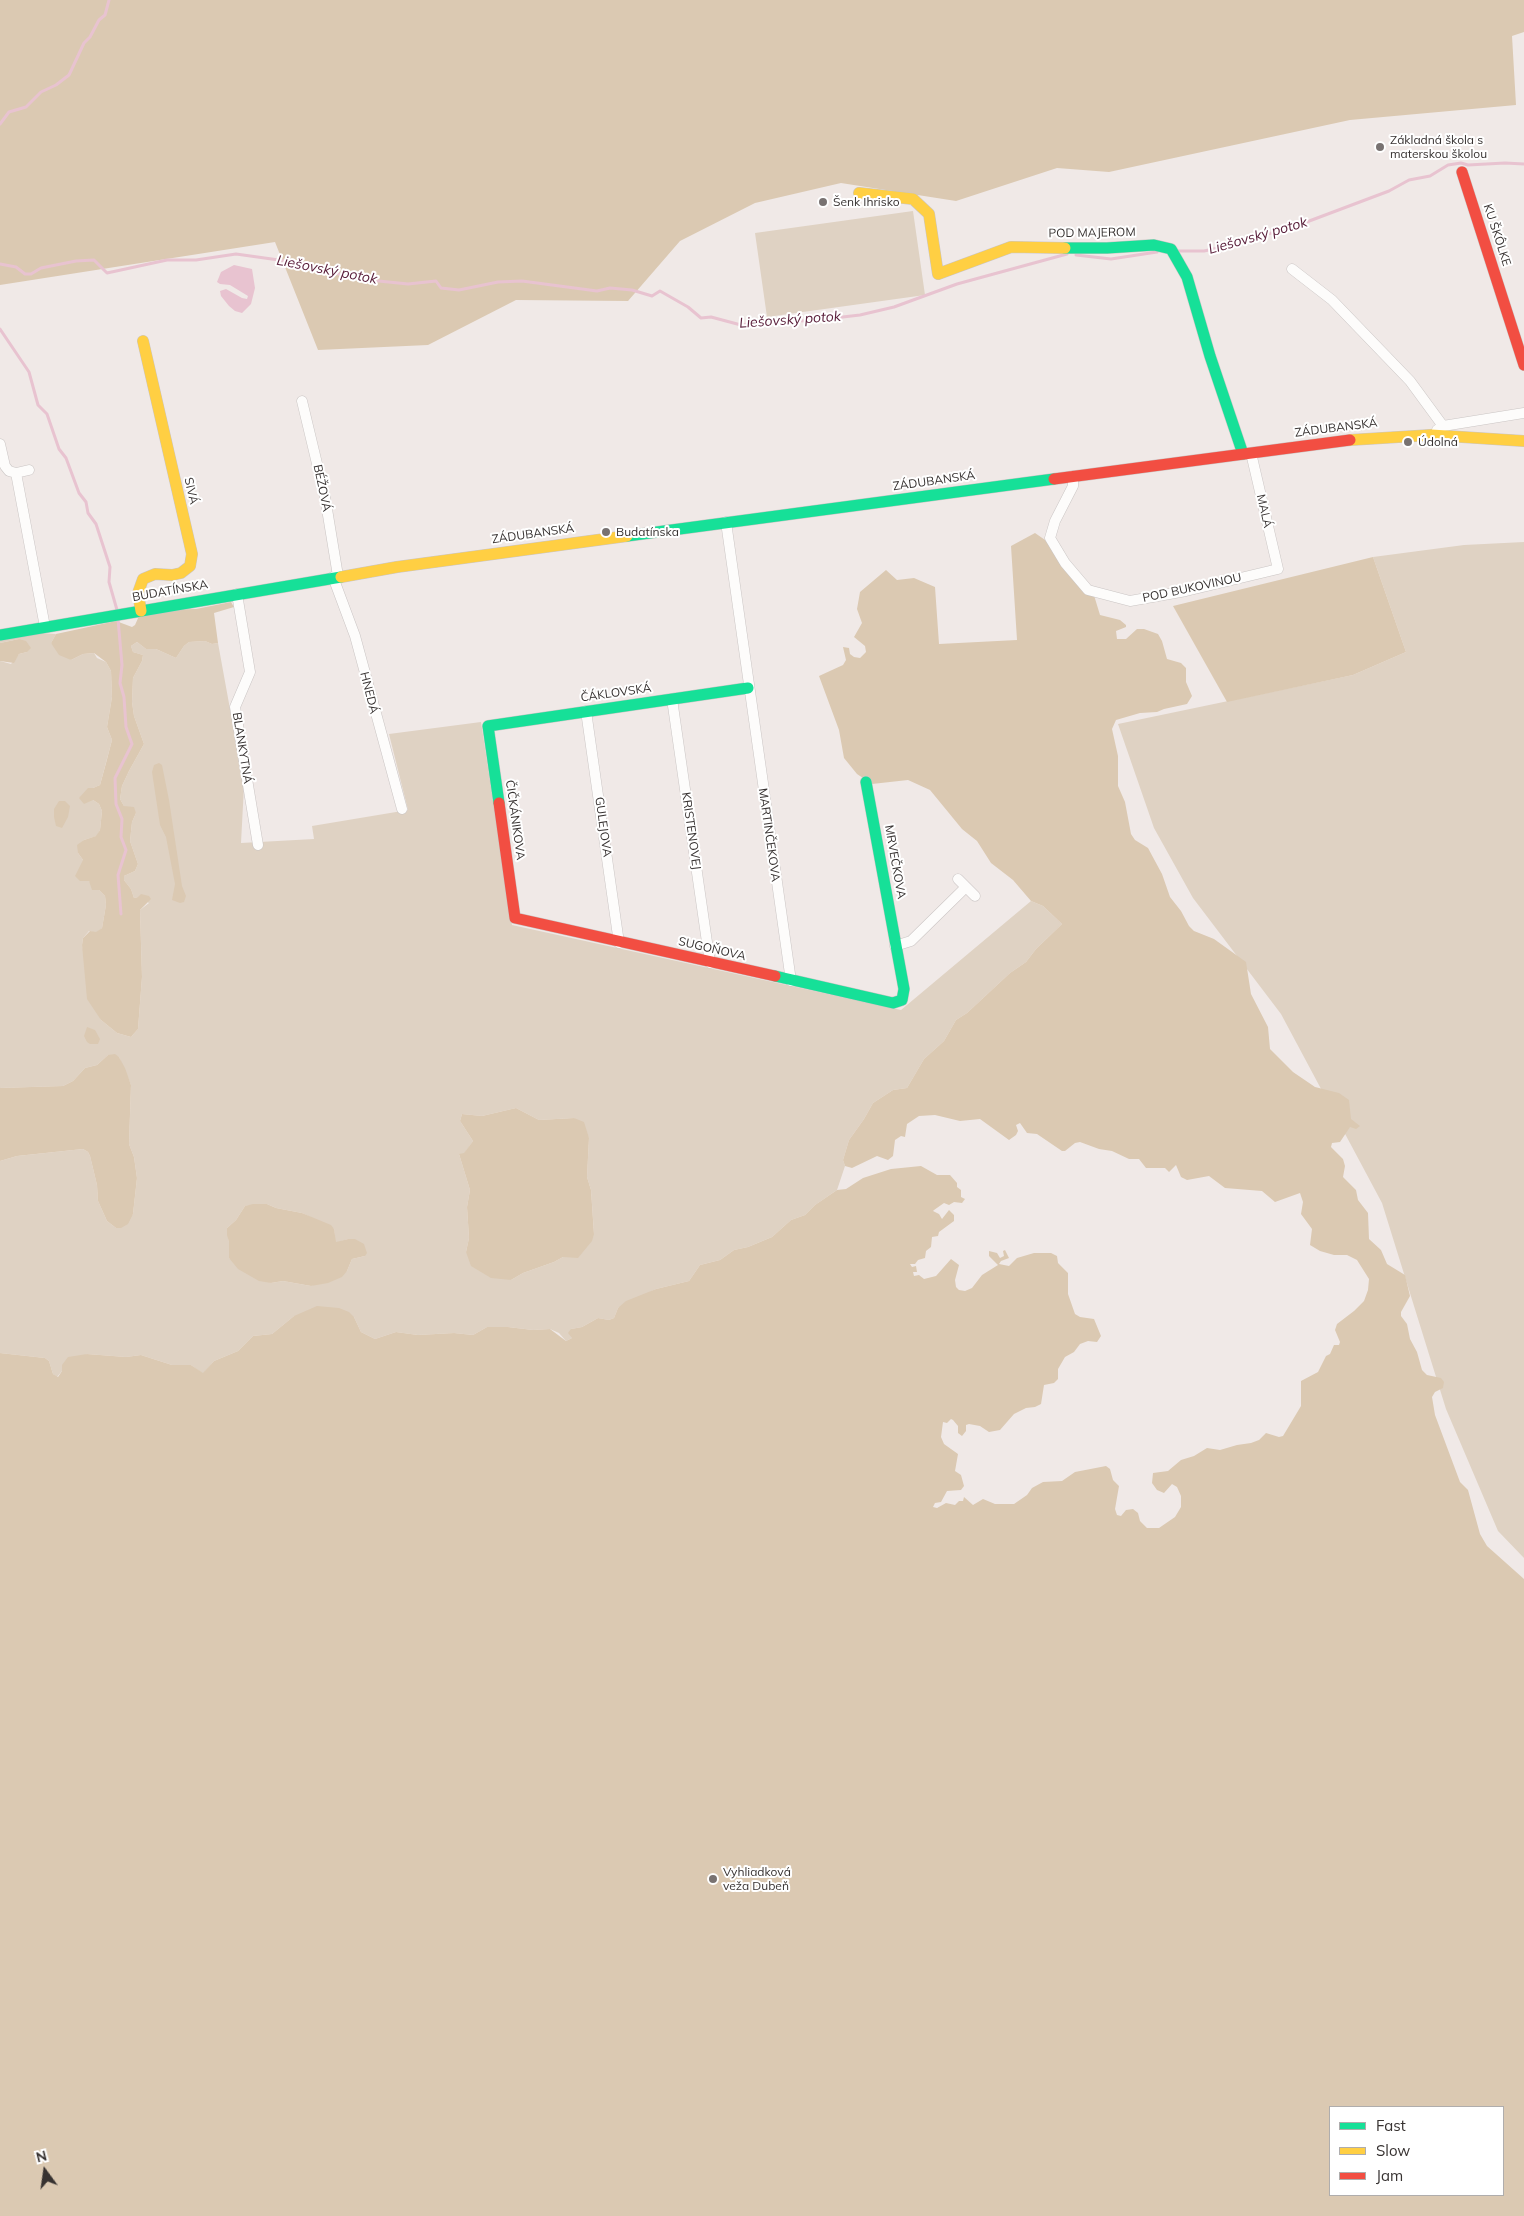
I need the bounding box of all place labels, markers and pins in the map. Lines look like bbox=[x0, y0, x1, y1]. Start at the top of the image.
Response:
place label: Základná škola s materskou školou bbox=[1390, 133, 1487, 161]
marker: Základná škola s materskou školou bbox=[1374, 141, 1386, 153]
place label: Šenk Ihrisko bbox=[833, 195, 900, 209]
marker: Šenk Ihrisko bbox=[817, 196, 829, 208]
place label: Údolná bbox=[1418, 435, 1458, 449]
marker: Údolná bbox=[1402, 436, 1414, 448]
place label: Budatínska bbox=[616, 525, 679, 539]
marker: Budatínska bbox=[600, 526, 612, 538]
place label: Vyhliadková veža Dubeň bbox=[723, 1865, 791, 1893]
marker: Vyhliadková veža Dubeň bbox=[707, 1873, 719, 1885]

